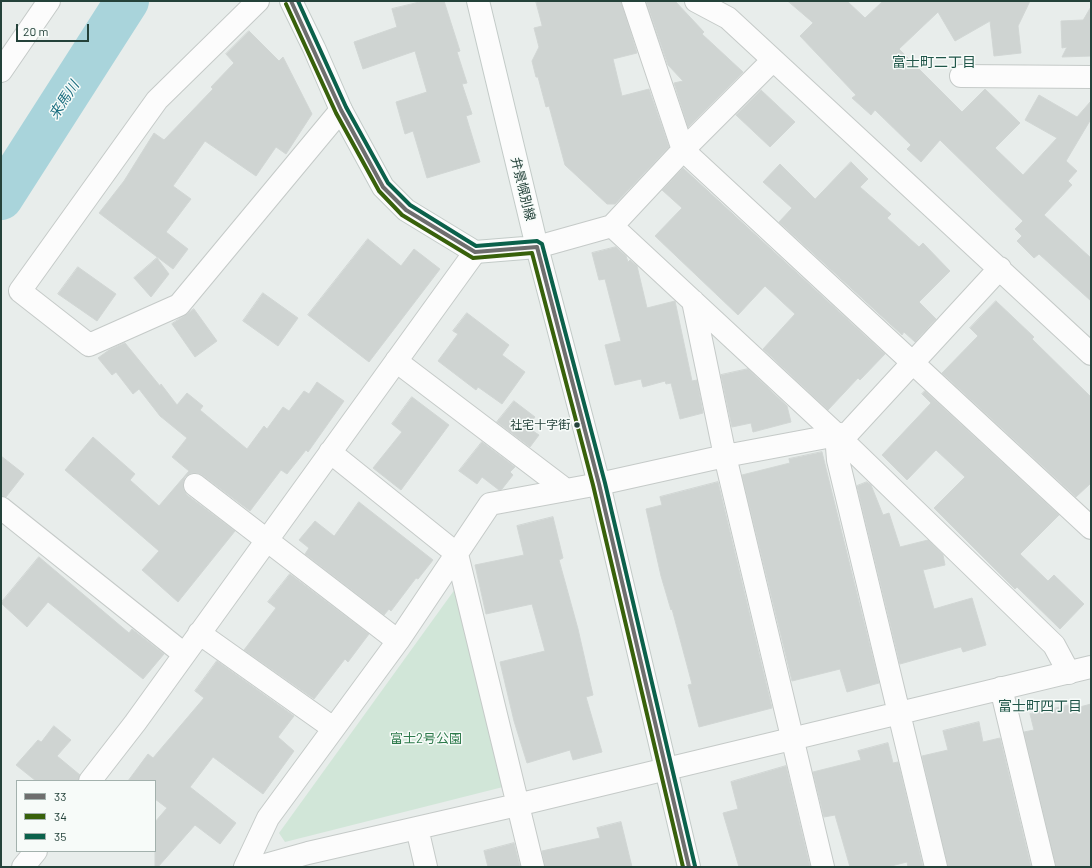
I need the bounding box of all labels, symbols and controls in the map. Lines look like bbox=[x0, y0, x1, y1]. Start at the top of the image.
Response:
scale bar bbox=[18, 16, 91, 42]
text: 20 m bbox=[23, 24, 49, 38]
district label: 富士町二丁目 bbox=[892, 54, 976, 70]
water label: 来馬川 bbox=[46, 78, 82, 122]
street label: 弁景幌別線 bbox=[508, 156, 538, 222]
place label: 社宅十字街 bbox=[510, 418, 570, 432]
marker: 社宅十字街 bbox=[572, 420, 582, 430]
district label: 富士町四丁目 bbox=[998, 698, 1082, 714]
park label: 富士2号公園 bbox=[390, 731, 462, 747]
legend bbox=[16, 780, 156, 852]
text: 33 bbox=[54, 789, 66, 803]
text: 34 bbox=[54, 809, 67, 823]
text: 35 bbox=[54, 829, 66, 843]

